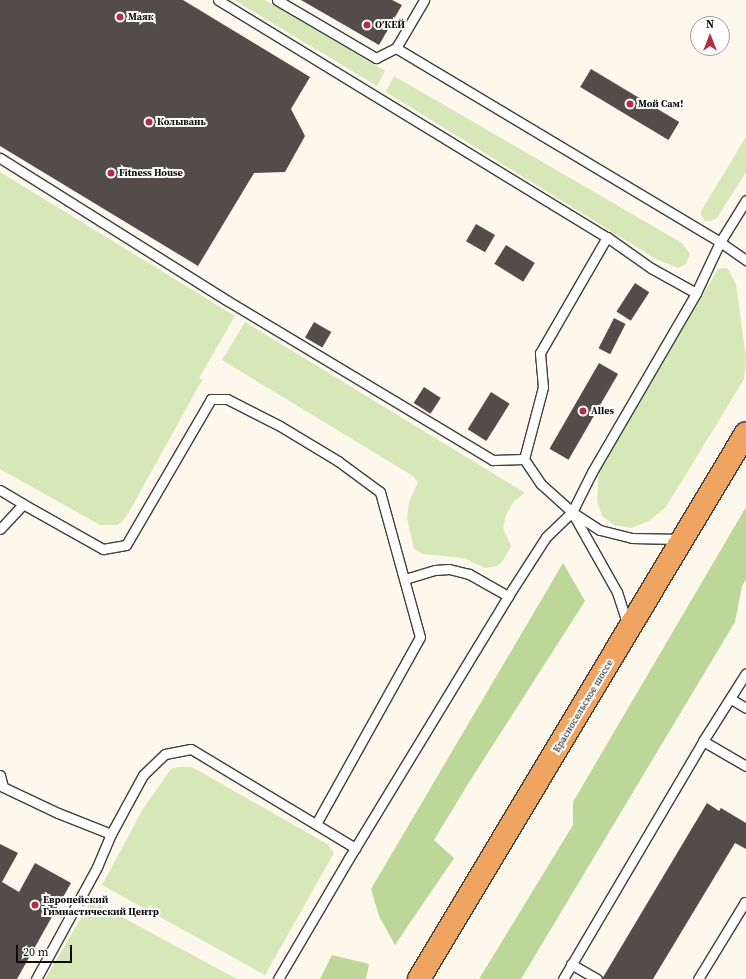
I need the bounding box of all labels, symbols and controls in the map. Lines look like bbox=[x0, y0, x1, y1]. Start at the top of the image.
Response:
place label: Маяк bbox=[128, 11, 154, 23]
marker: Маяк bbox=[115, 12, 125, 22]
north arrow bbox=[690, 16, 730, 56]
text: N bbox=[706, 17, 714, 32]
place label: О’КЕЙ bbox=[375, 19, 405, 31]
marker: О’КЕЙ bbox=[362, 20, 372, 30]
place label: Мой Сам! bbox=[638, 98, 683, 110]
marker: Мой Сам! bbox=[625, 99, 635, 109]
place label: Колывань bbox=[157, 116, 206, 128]
marker: Колывань bbox=[144, 117, 154, 127]
place label: Fitness House bbox=[119, 167, 183, 179]
marker: Fitness House bbox=[106, 168, 116, 178]
place label: Alles bbox=[591, 405, 614, 417]
marker: Alles bbox=[578, 406, 588, 416]
street label: Красносельское шоссе bbox=[550, 657, 616, 755]
place label: Европейский Гимнастический Центр bbox=[43, 893, 159, 916]
marker: Европейский Гимнастический Центр bbox=[30, 900, 40, 910]
scale bar bbox=[18, 937, 74, 963]
text: 20 m bbox=[23, 944, 49, 960]

